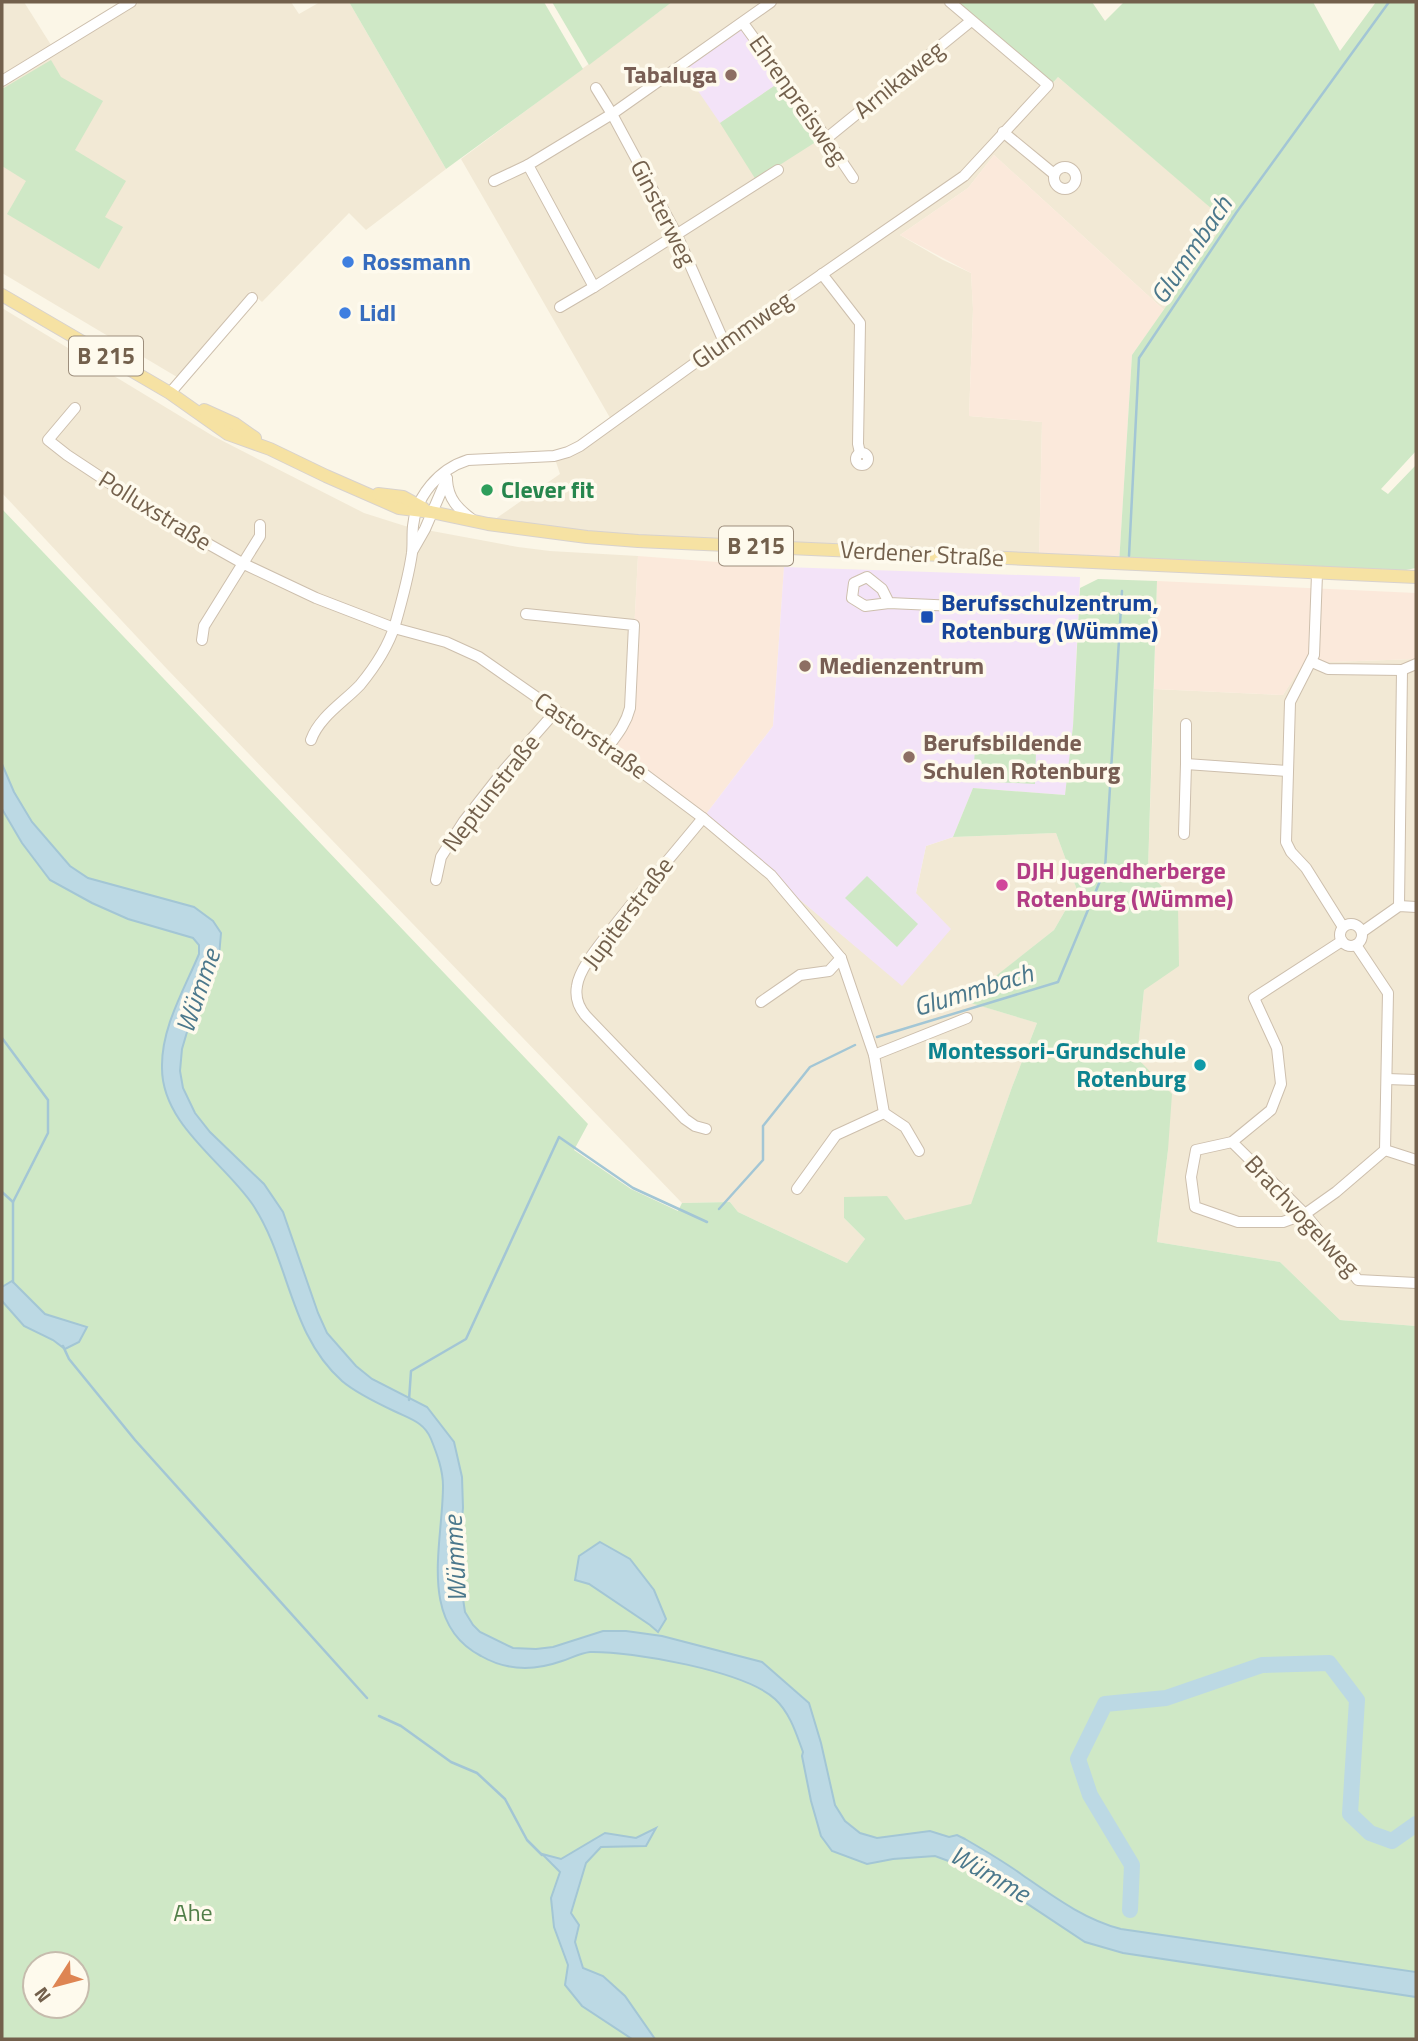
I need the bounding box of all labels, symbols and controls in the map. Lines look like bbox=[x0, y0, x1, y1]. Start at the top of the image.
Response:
street label: Ehrenpreisweg bbox=[741, 27, 857, 172]
street label: Arnikaweg bbox=[846, 32, 951, 127]
place label: Tabaluga bbox=[624, 56, 717, 92]
marker: Tabaluga bbox=[723, 67, 739, 83]
street label: Ginsterweg bbox=[622, 153, 706, 272]
water label: Glummbach bbox=[1140, 187, 1242, 312]
place label: Rossmann bbox=[362, 243, 471, 279]
marker: Rossmann bbox=[340, 254, 356, 270]
street label: Glummweg bbox=[684, 281, 799, 377]
place label: Lidl bbox=[359, 294, 396, 330]
marker: Lidl bbox=[337, 305, 353, 321]
road number: B 215 bbox=[69, 336, 143, 376]
street label: Polluxstraße bbox=[92, 461, 219, 559]
place label: Clever fit bbox=[501, 471, 595, 507]
marker: Clever fit bbox=[479, 482, 495, 498]
road number: B 215 bbox=[719, 526, 793, 566]
street label: Verdener Straße bbox=[839, 531, 1005, 575]
place label: Berufsschulzentrum, Rotenburg (Wümme) bbox=[941, 584, 1159, 648]
marker: Berufsschulzentrum, Rotenburg (Wümme) bbox=[919, 609, 935, 625]
place label: Medienzentrum bbox=[819, 647, 984, 683]
marker: Medienzentrum bbox=[797, 658, 813, 674]
street label: Castorstraße bbox=[527, 683, 656, 788]
place label: Berufsbildende Schulen Rotenburg bbox=[923, 724, 1121, 788]
street label: Neptunstraße bbox=[433, 726, 548, 859]
marker: Berufsbildende Schulen Rotenburg bbox=[901, 749, 917, 765]
street label: Jupiterstraße bbox=[573, 849, 681, 976]
place label: DJH Jugendherberge Rotenburg (Wümme) bbox=[1016, 852, 1233, 916]
marker: DJH Jugendherberge Rotenburg (Wümme) bbox=[994, 877, 1010, 893]
water label: Wümme bbox=[165, 942, 231, 1038]
water label: Glummbach bbox=[908, 953, 1038, 1026]
place label: Montessori-Grundschule Rotenburg bbox=[928, 1032, 1186, 1096]
marker: Montessori-Grundschule Rotenburg bbox=[1192, 1057, 1208, 1073]
street label: Brachvogelweg bbox=[1237, 1146, 1369, 1284]
water label: Wümme bbox=[433, 1513, 476, 1603]
water label: Wümme bbox=[943, 1835, 1039, 1913]
park label: Ahe bbox=[173, 1894, 213, 1930]
north arrow bbox=[21, 1950, 91, 2020]
text: N bbox=[26, 1981, 57, 2009]

